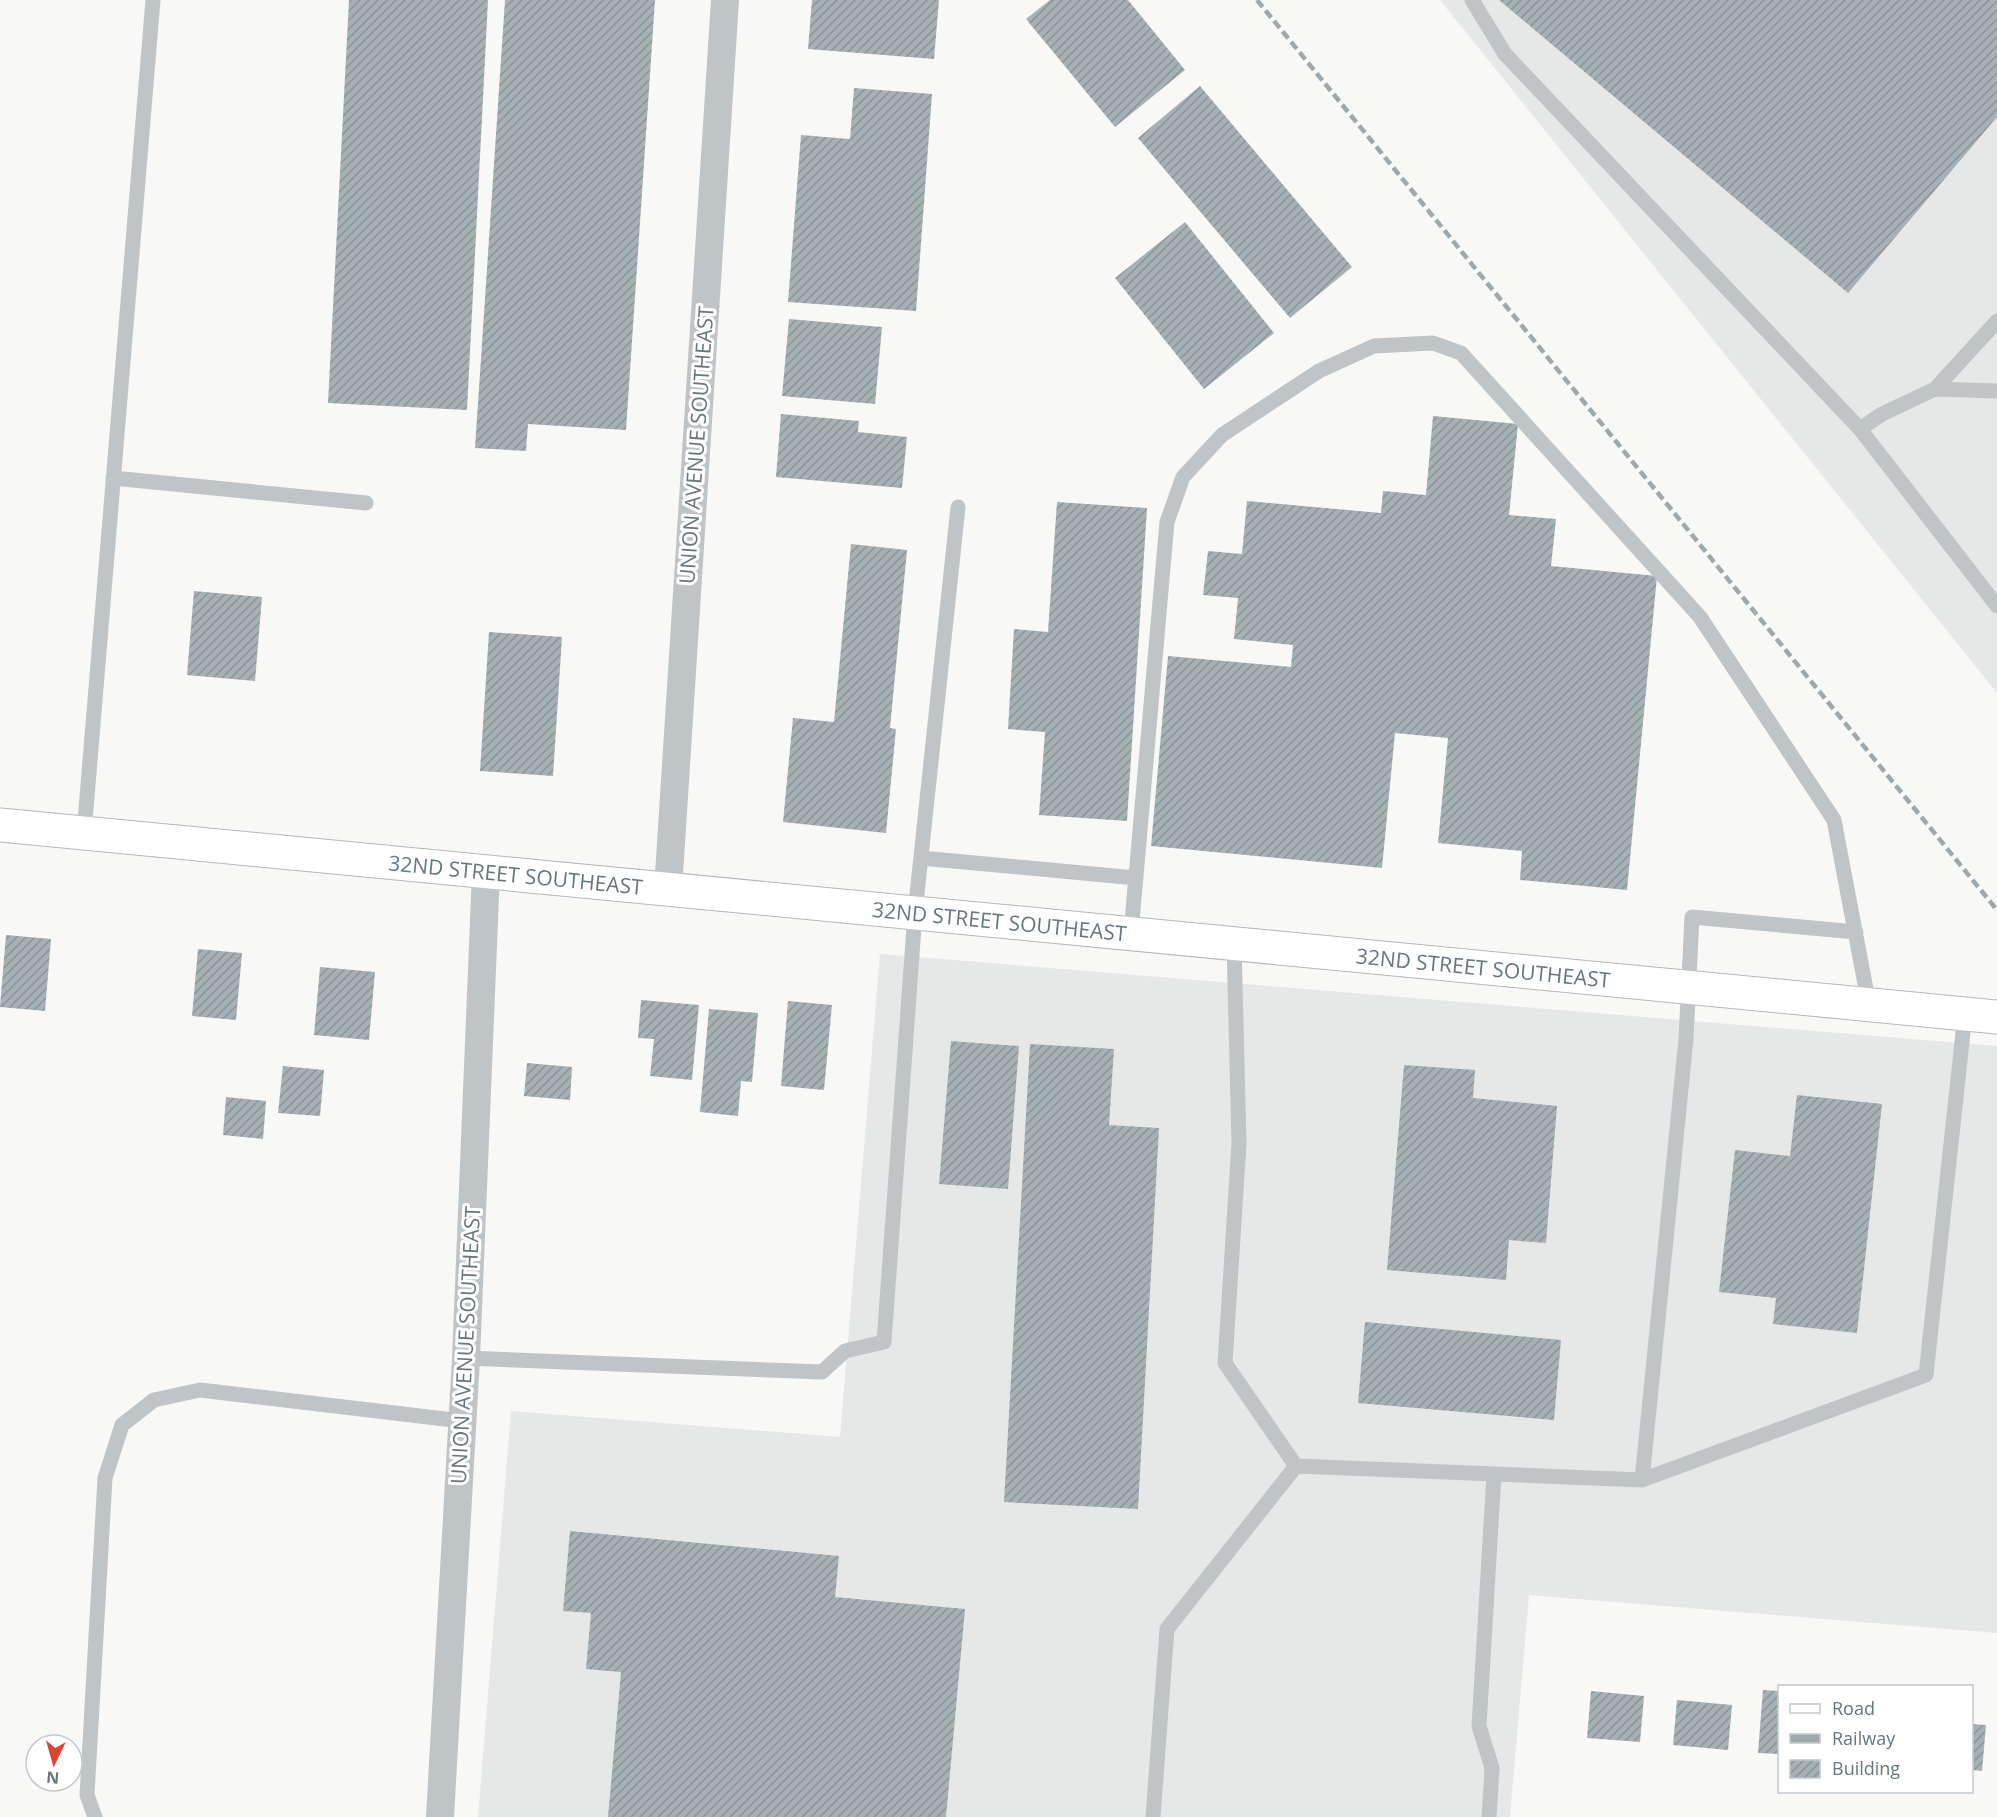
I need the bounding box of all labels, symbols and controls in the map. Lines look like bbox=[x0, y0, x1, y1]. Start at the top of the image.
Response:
street label: UNION AVENUE SOUTHEAST bbox=[672, 305, 720, 585]
street label: 32ND STREET SOUTHEAST bbox=[387, 848, 644, 901]
street label: 32ND STREET SOUTHEAST bbox=[871, 895, 1128, 947]
street label: 32ND STREET SOUTHEAST bbox=[1355, 941, 1612, 994]
street label: UNION AVENUE SOUTHEAST bbox=[444, 1205, 486, 1485]
legend bbox=[1778, 1685, 1973, 1793]
text: Road bbox=[1832, 1696, 1875, 1720]
text: Railway bbox=[1832, 1726, 1896, 1750]
north arrow bbox=[24, 1733, 84, 1793]
text: Building bbox=[1832, 1756, 1900, 1780]
text: N bbox=[45, 1766, 60, 1789]

